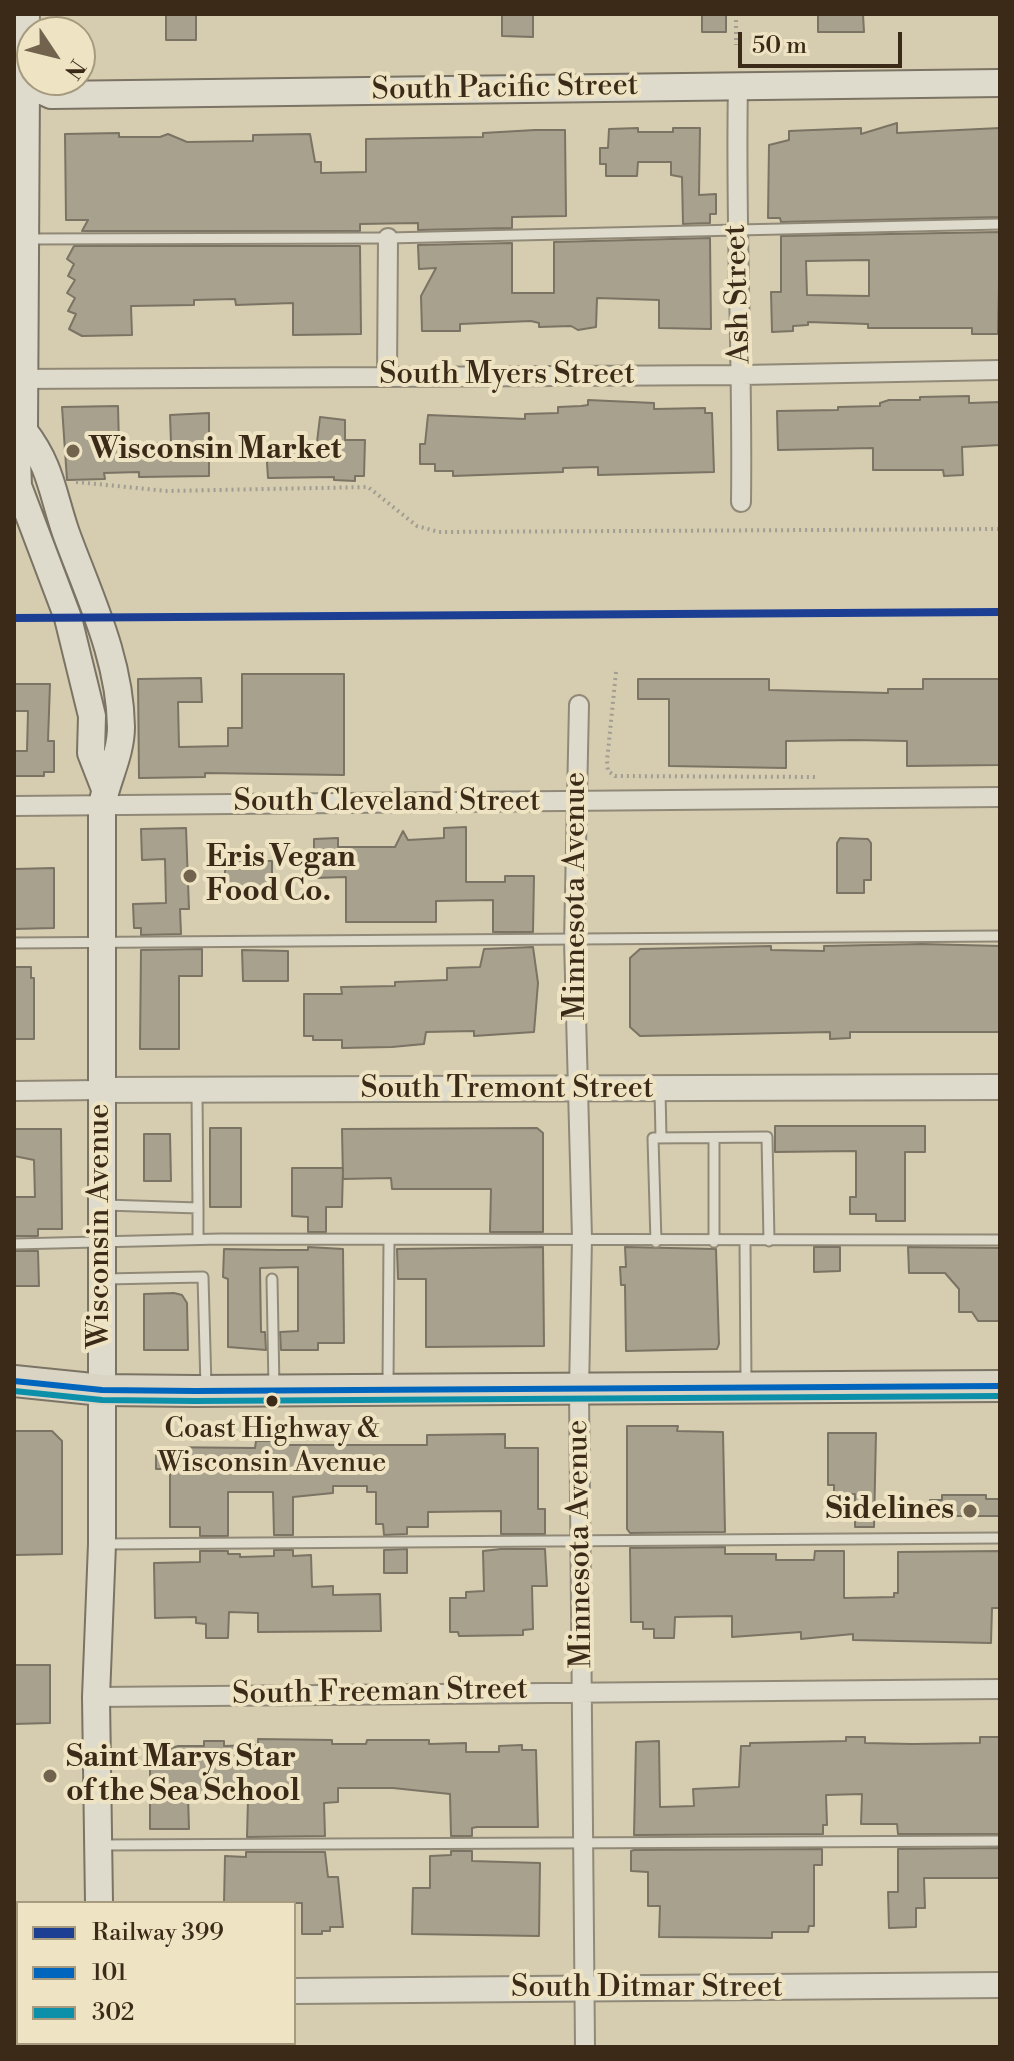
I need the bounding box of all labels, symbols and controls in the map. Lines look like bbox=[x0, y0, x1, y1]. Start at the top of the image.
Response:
north arrow bbox=[16, 16, 96, 96]
scale bar bbox=[742, 16, 906, 66]
text: 50 m bbox=[752, 31, 807, 61]
text: N bbox=[58, 54, 90, 84]
street label: South Pacific Street bbox=[371, 69, 639, 109]
street label: Ash Street bbox=[719, 224, 759, 364]
street label: South Myers Street bbox=[379, 358, 635, 394]
place label: Wisconsin Market bbox=[89, 433, 341, 469]
marker: Wisconsin Market bbox=[64, 442, 82, 460]
street label: Minnesota Avenue bbox=[559, 772, 595, 1020]
street label: South Cleveland Street bbox=[234, 785, 540, 821]
place label: Eris Vegan Food Co. bbox=[206, 841, 356, 912]
marker: Eris Vegan Food Co. bbox=[181, 867, 199, 885]
street label: South Tremont Street bbox=[360, 1072, 654, 1108]
street label: Wisconsin Avenue bbox=[83, 1103, 119, 1349]
marker: Coast Highway & Wisconsin Avenue bbox=[264, 1393, 280, 1409]
place label: Coast Highway & Wisconsin Avenue bbox=[158, 1413, 386, 1479]
street label: Minnesota Avenue bbox=[561, 1419, 601, 1669]
place label: Sidelines bbox=[825, 1493, 954, 1529]
marker: Sidelines bbox=[961, 1502, 979, 1520]
street label: South Freeman Street bbox=[232, 1672, 528, 1714]
place label: Saint Marys Star of the Sea School bbox=[66, 1741, 300, 1812]
marker: Saint Marys Star of the Sea School bbox=[41, 1767, 59, 1785]
legend bbox=[16, 1901, 296, 2045]
text: Railway 399 bbox=[92, 1918, 224, 1948]
text: 101 bbox=[92, 1958, 127, 1988]
street label: South Ditmar Street bbox=[511, 1971, 783, 2007]
text: 302 bbox=[92, 1998, 134, 2028]

